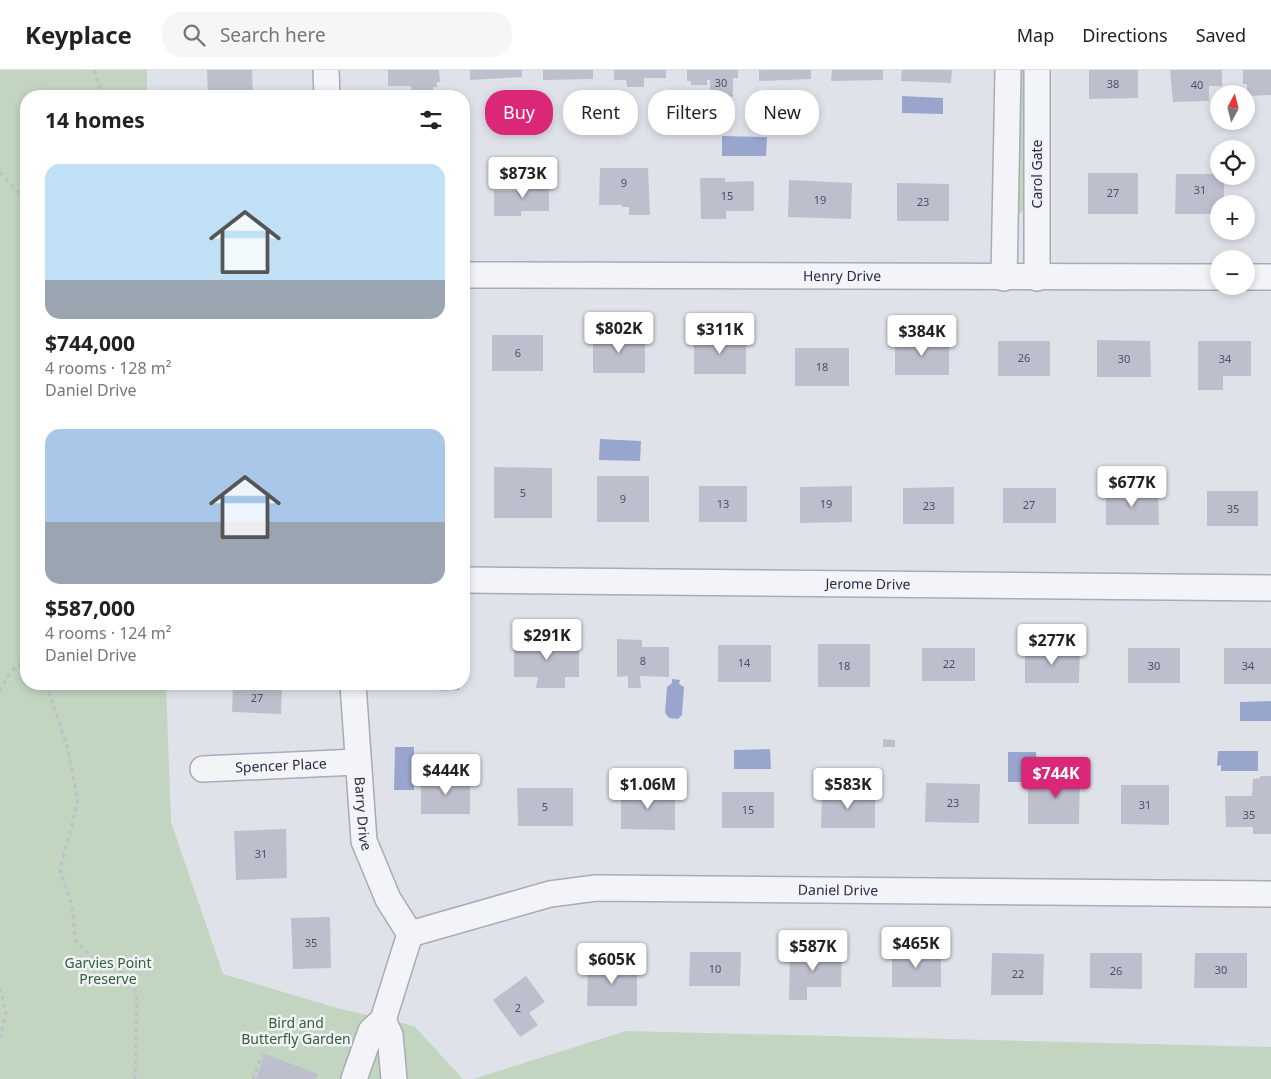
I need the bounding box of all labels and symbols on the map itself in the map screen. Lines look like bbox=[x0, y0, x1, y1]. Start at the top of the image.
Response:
house number: 30 bbox=[715, 75, 727, 90]
house number: 38 bbox=[1107, 76, 1119, 91]
house number: 40 bbox=[1191, 77, 1203, 92]
north arrow bbox=[1210, 85, 1255, 130]
street label: Carol Gate bbox=[1027, 139, 1046, 208]
pin: $873K bbox=[488, 156, 558, 199]
house number: 9 bbox=[621, 175, 627, 190]
house number: 31 bbox=[1194, 182, 1206, 197]
house number: 27 bbox=[1107, 185, 1119, 200]
house number: 15 bbox=[721, 188, 733, 203]
house number: 19 bbox=[814, 192, 826, 207]
house number: 23 bbox=[917, 194, 929, 209]
street label: Henry Drive bbox=[803, 266, 881, 285]
pin: $802K bbox=[584, 312, 654, 354]
pin: $311K bbox=[685, 312, 755, 355]
pin: $384K bbox=[887, 314, 957, 357]
house number: 6 bbox=[515, 345, 521, 360]
house number: 26 bbox=[1018, 350, 1030, 365]
house number: 30 bbox=[1118, 351, 1130, 366]
house number: 34 bbox=[1219, 351, 1232, 366]
house number: 18 bbox=[816, 359, 828, 374]
pin: $677K bbox=[1097, 466, 1167, 508]
house number: 5 bbox=[520, 485, 526, 500]
house number: 9 bbox=[620, 491, 626, 506]
house number: 13 bbox=[717, 496, 729, 511]
house number: 19 bbox=[820, 496, 832, 511]
house number: 27 bbox=[1023, 497, 1035, 512]
house number: 23 bbox=[923, 498, 935, 513]
house number: 35 bbox=[1227, 501, 1239, 516]
street label: Jerome Drive bbox=[823, 574, 911, 593]
pin: $291K bbox=[512, 618, 582, 661]
pin: $277K bbox=[1017, 624, 1087, 666]
house number: 8 bbox=[640, 653, 646, 668]
house number: 14 bbox=[738, 655, 751, 670]
house number: 22 bbox=[943, 656, 955, 671]
house number: 18 bbox=[838, 658, 850, 673]
house number: 30 bbox=[1148, 658, 1160, 673]
house number: 34 bbox=[1242, 658, 1255, 673]
house number: 27 bbox=[251, 690, 263, 705]
street label: Spencer Place bbox=[235, 753, 327, 777]
pin: $444K bbox=[411, 754, 481, 796]
pin: $744K bbox=[1021, 756, 1091, 799]
pin: $1.06M bbox=[607, 768, 689, 810]
pin: $583K bbox=[813, 768, 883, 810]
street label: Barry Drive bbox=[351, 776, 377, 853]
house number: 23 bbox=[947, 795, 959, 810]
house number: 31 bbox=[1139, 797, 1151, 812]
house number: 5 bbox=[542, 799, 548, 814]
house number: 15 bbox=[742, 802, 754, 817]
house number: 35 bbox=[1243, 807, 1255, 822]
house number: 31 bbox=[255, 846, 267, 861]
street label: Daniel Drive bbox=[798, 880, 878, 900]
pin: $465K bbox=[881, 926, 951, 969]
pin: $587K bbox=[778, 930, 848, 972]
house number: 35 bbox=[305, 935, 317, 950]
pin: $605K bbox=[577, 942, 647, 985]
park label: Garvies Point Preserve bbox=[64, 953, 152, 988]
house number: 10 bbox=[709, 961, 721, 976]
house number: 30 bbox=[1215, 962, 1227, 977]
house number: 26 bbox=[1110, 963, 1122, 978]
house number: 22 bbox=[1012, 966, 1024, 981]
house number: 2 bbox=[515, 1000, 521, 1015]
park label: Bird and Butterfly Garden bbox=[241, 1013, 351, 1048]

